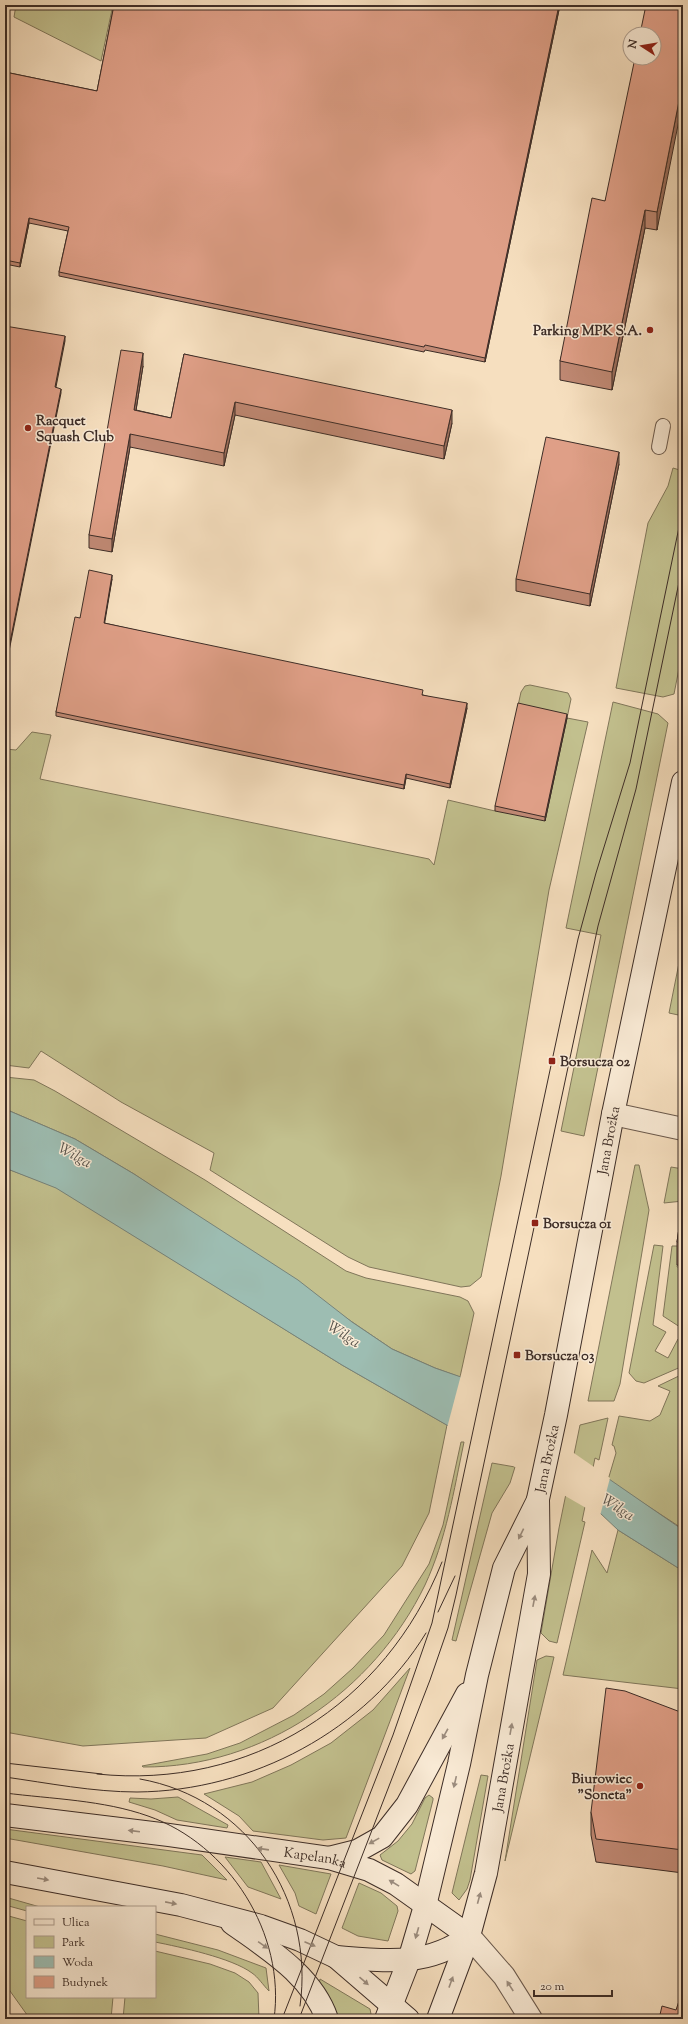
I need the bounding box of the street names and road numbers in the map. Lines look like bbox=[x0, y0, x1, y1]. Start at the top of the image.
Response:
street label: Jana Brożka bbox=[594, 1104, 626, 1178]
street label: Jana Brożka bbox=[531, 1422, 566, 1496]
street label: Jana Brożka bbox=[489, 1741, 521, 1815]
street label: Kapelanka bbox=[282, 1844, 349, 1875]

